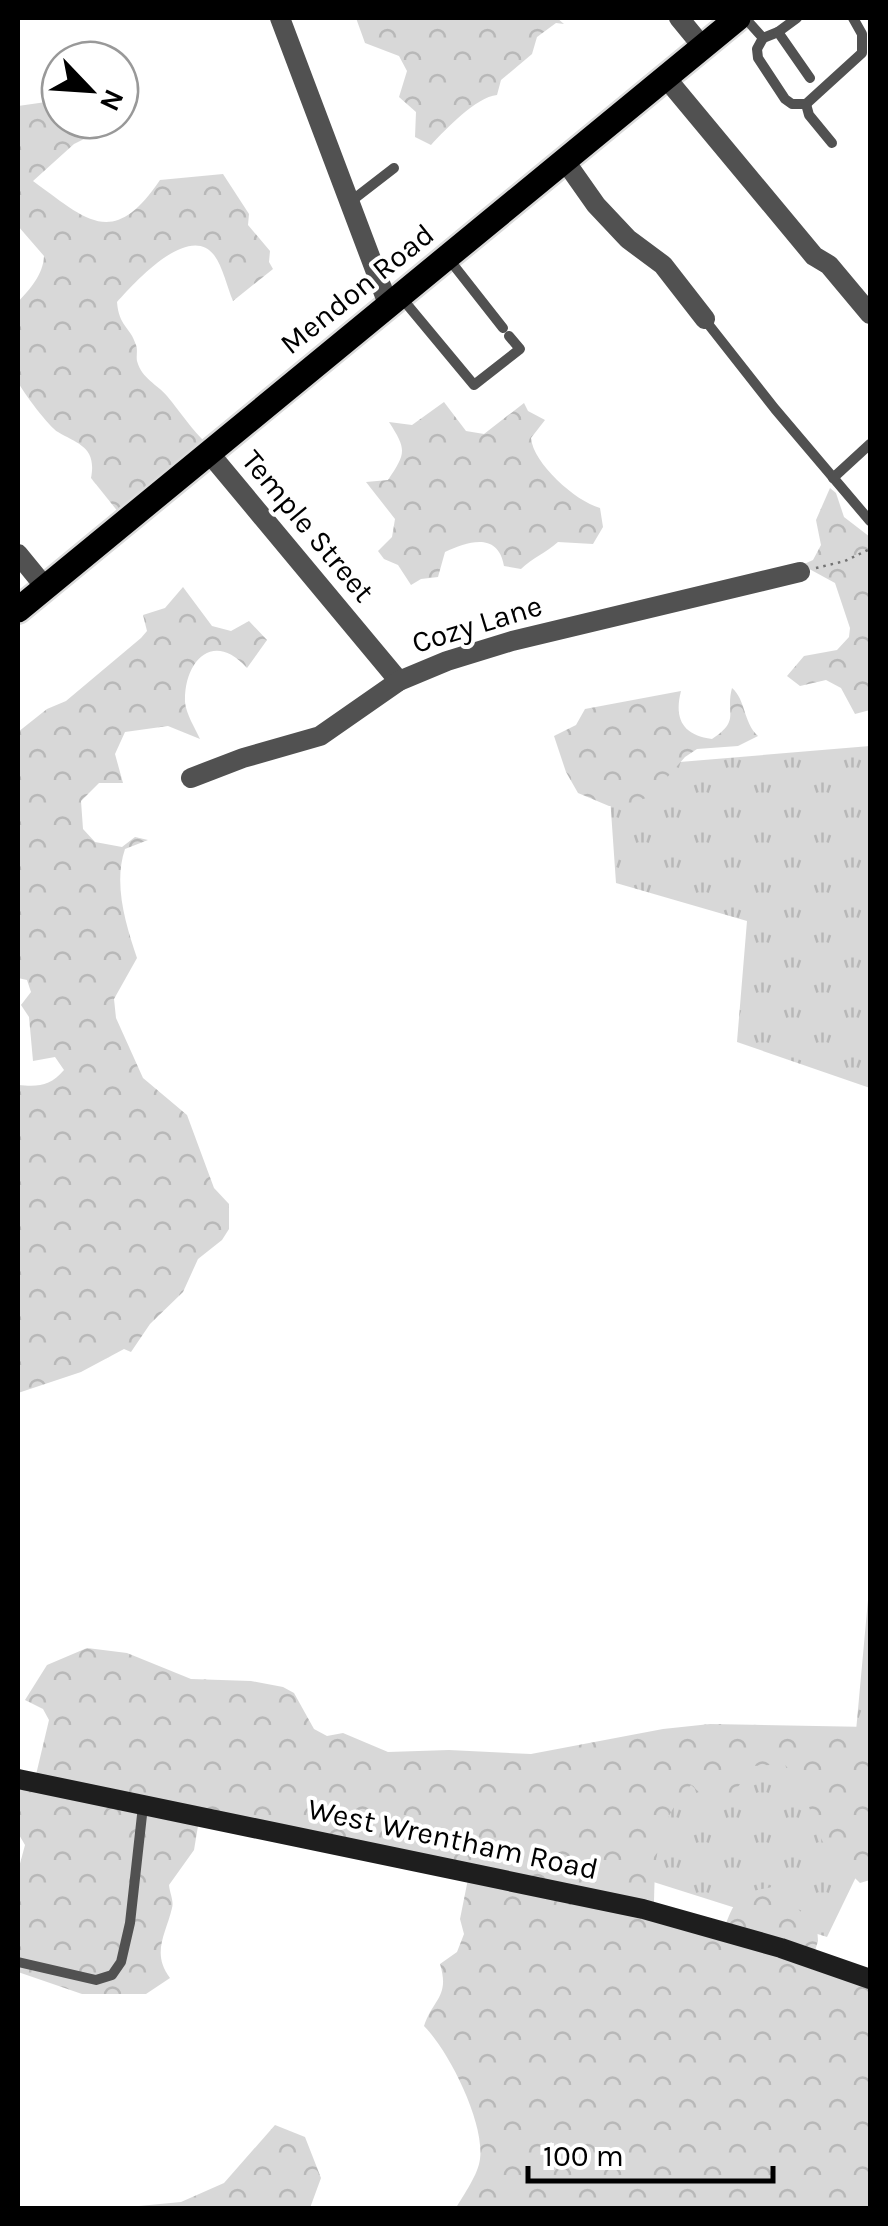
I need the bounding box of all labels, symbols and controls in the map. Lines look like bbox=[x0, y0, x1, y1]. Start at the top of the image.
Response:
north arrow bbox=[40, 40, 140, 140]
text: N bbox=[93, 84, 131, 116]
street label: Mendon Road bbox=[273, 216, 441, 362]
street label: Temple Street bbox=[234, 443, 382, 609]
street label: Cozy Lane bbox=[408, 587, 546, 661]
street label: West Wrentham Road bbox=[305, 1791, 601, 1887]
scale bar bbox=[528, 2121, 773, 2183]
text: 100 m bbox=[543, 2138, 624, 2174]

